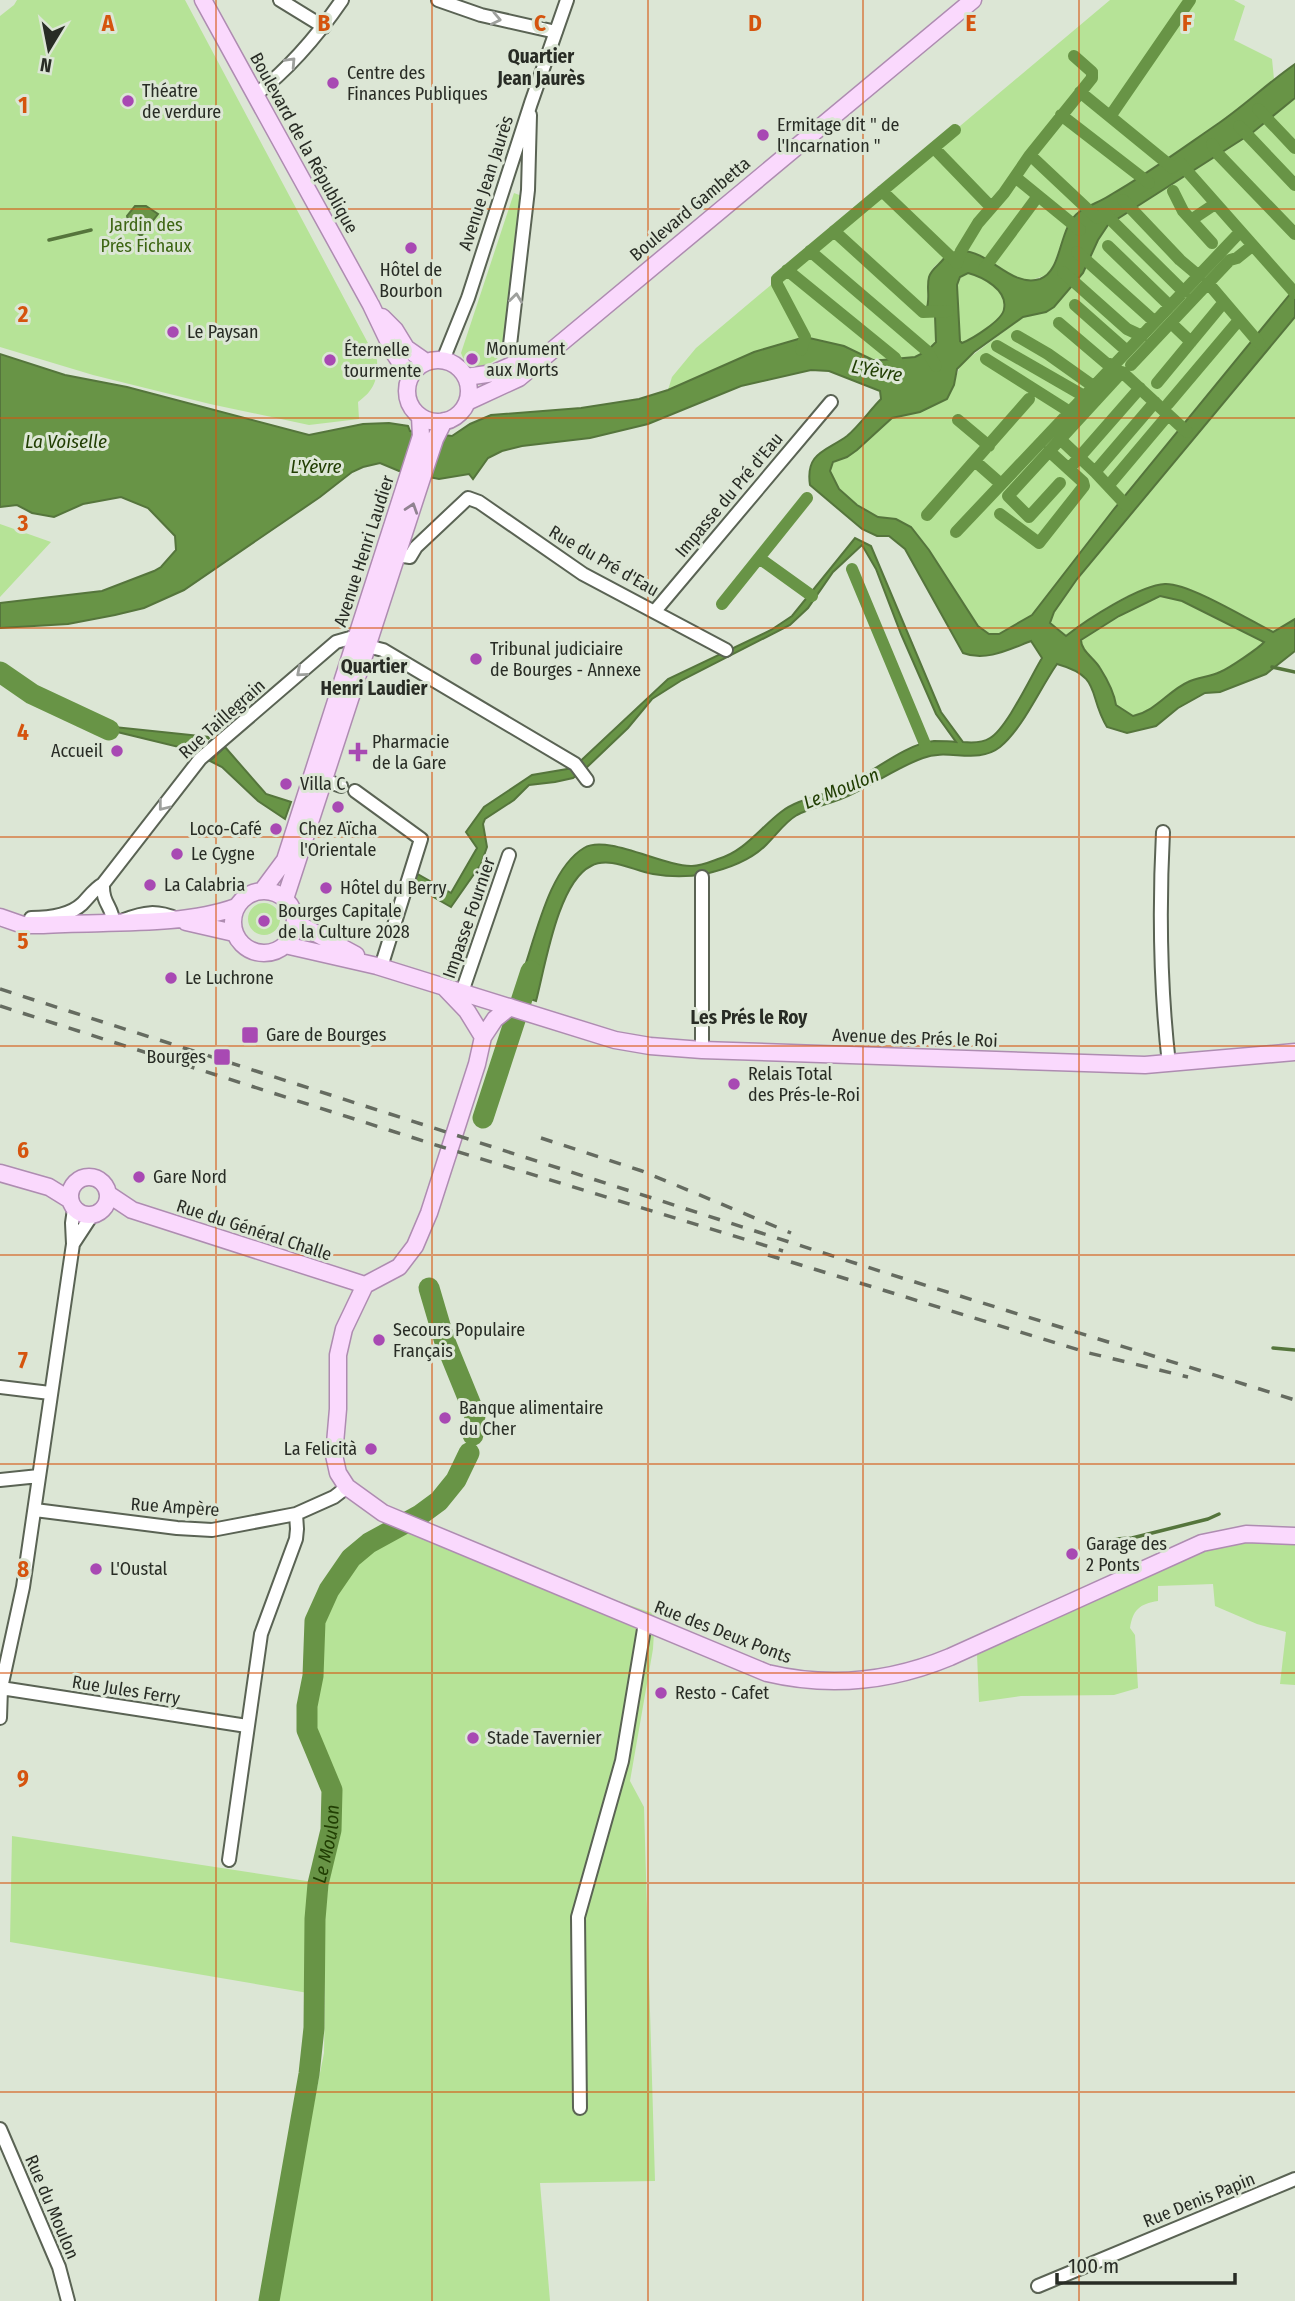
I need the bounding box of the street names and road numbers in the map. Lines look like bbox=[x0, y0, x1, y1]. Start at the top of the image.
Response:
street label: Boulevard de la République bbox=[245, 49, 363, 237]
street label: Avenue Jean Jaurès bbox=[454, 113, 518, 253]
street label: Boulevard Gambetta bbox=[625, 152, 755, 266]
street label: Impasse du Pré d'Eau bbox=[670, 428, 788, 562]
street label: Avenue Henri Laudier bbox=[329, 472, 399, 630]
street label: Rue du Pré d'Eau bbox=[545, 521, 663, 601]
street label: Rue Taillegrain bbox=[174, 675, 270, 763]
street label: Impasse Fournier bbox=[438, 854, 500, 981]
street label: Avenue des Prés le Roi bbox=[832, 1024, 998, 1052]
street label: Rue du Général Challe bbox=[174, 1195, 335, 1266]
street label: Rue Ampère bbox=[130, 1493, 220, 1521]
street label: Rue des Deux Ponts bbox=[651, 1596, 795, 1668]
street label: Rue Jules Ferry bbox=[71, 1671, 181, 1709]
street label: Rue du Moulon bbox=[20, 2152, 84, 2262]
street label: Rue Denis Papin bbox=[1140, 2168, 1258, 2232]

